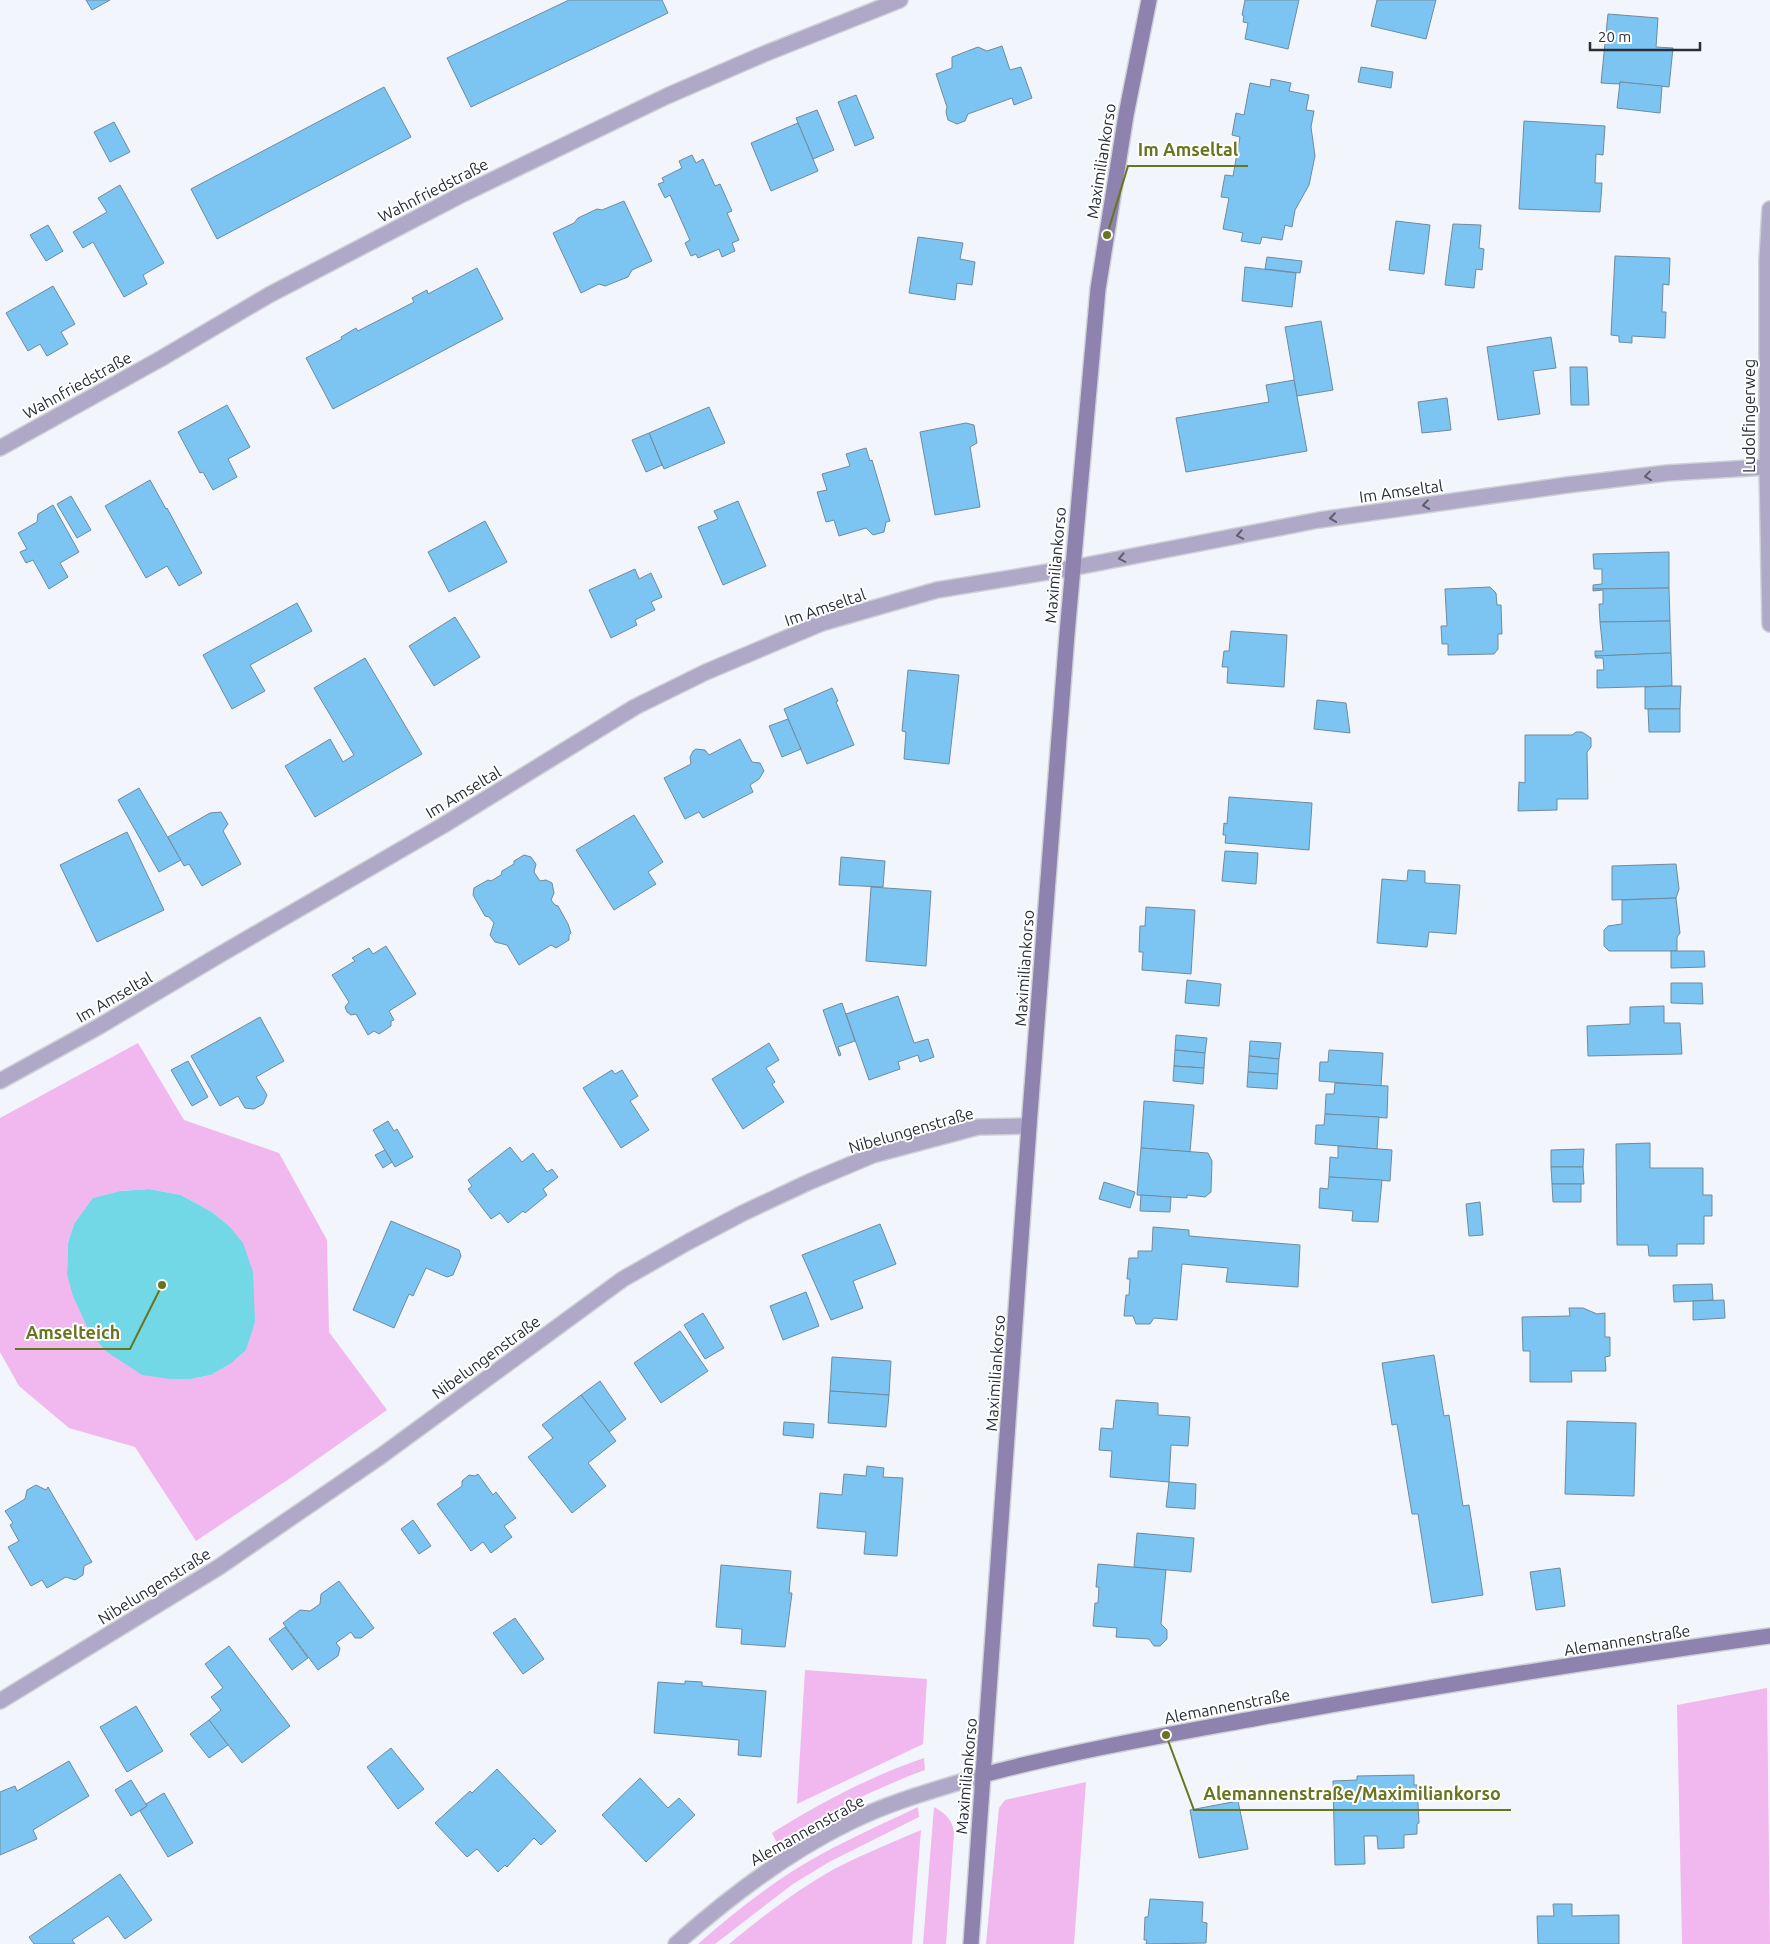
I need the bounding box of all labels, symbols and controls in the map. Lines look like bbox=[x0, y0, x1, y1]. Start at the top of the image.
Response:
scale bar bbox=[1590, 20, 1700, 52]
text: 20 m bbox=[1598, 28, 1631, 45]
street label: Maximiliankorso bbox=[1083, 102, 1119, 220]
callout: Im Amseltal bbox=[1128, 133, 1248, 166]
text: Im Amseltal bbox=[1138, 139, 1239, 159]
street label: Wahnfriedstraße bbox=[375, 154, 491, 226]
street label: Wahnfriedstraße bbox=[20, 348, 134, 422]
street label: Ludolfingerweg bbox=[1740, 359, 1758, 473]
one-way arrow bbox=[1643, 470, 1652, 480]
street label: Im Amseltal bbox=[1358, 476, 1444, 506]
one-way arrow bbox=[1421, 499, 1429, 510]
street label: Maximiliankorso bbox=[1041, 506, 1069, 624]
one-way arrow bbox=[1329, 513, 1338, 523]
one-way arrow bbox=[1236, 530, 1244, 540]
one-way arrow bbox=[1118, 553, 1127, 563]
street label: Im Amseltal bbox=[782, 585, 868, 629]
street label: Im Amseltal bbox=[422, 763, 504, 821]
street label: Maximiliankorso bbox=[1011, 909, 1037, 1027]
street label: Im Amseltal bbox=[73, 968, 155, 1026]
street label: Nibelungenstraße bbox=[846, 1104, 976, 1156]
street label: Nibelungenstraße bbox=[428, 1312, 544, 1402]
street label: Maximiliankorso bbox=[982, 1314, 1008, 1432]
callout: Amselteich bbox=[15, 1316, 130, 1349]
text: Amselteich bbox=[26, 1322, 120, 1342]
street label: Nibelungenstraße bbox=[94, 1544, 214, 1628]
street label: Alemannenstraße bbox=[1563, 1621, 1691, 1659]
street label: Alemannenstraße bbox=[1163, 1685, 1291, 1727]
street label: Maximiliankorso bbox=[952, 1717, 980, 1835]
callout: Alemannenstraße/Maximiliankorso bbox=[1194, 1777, 1511, 1810]
text: Alemannenstraße/Maximiliankorso bbox=[1203, 1783, 1501, 1803]
street label: Alemannenstraße bbox=[747, 1791, 867, 1869]

